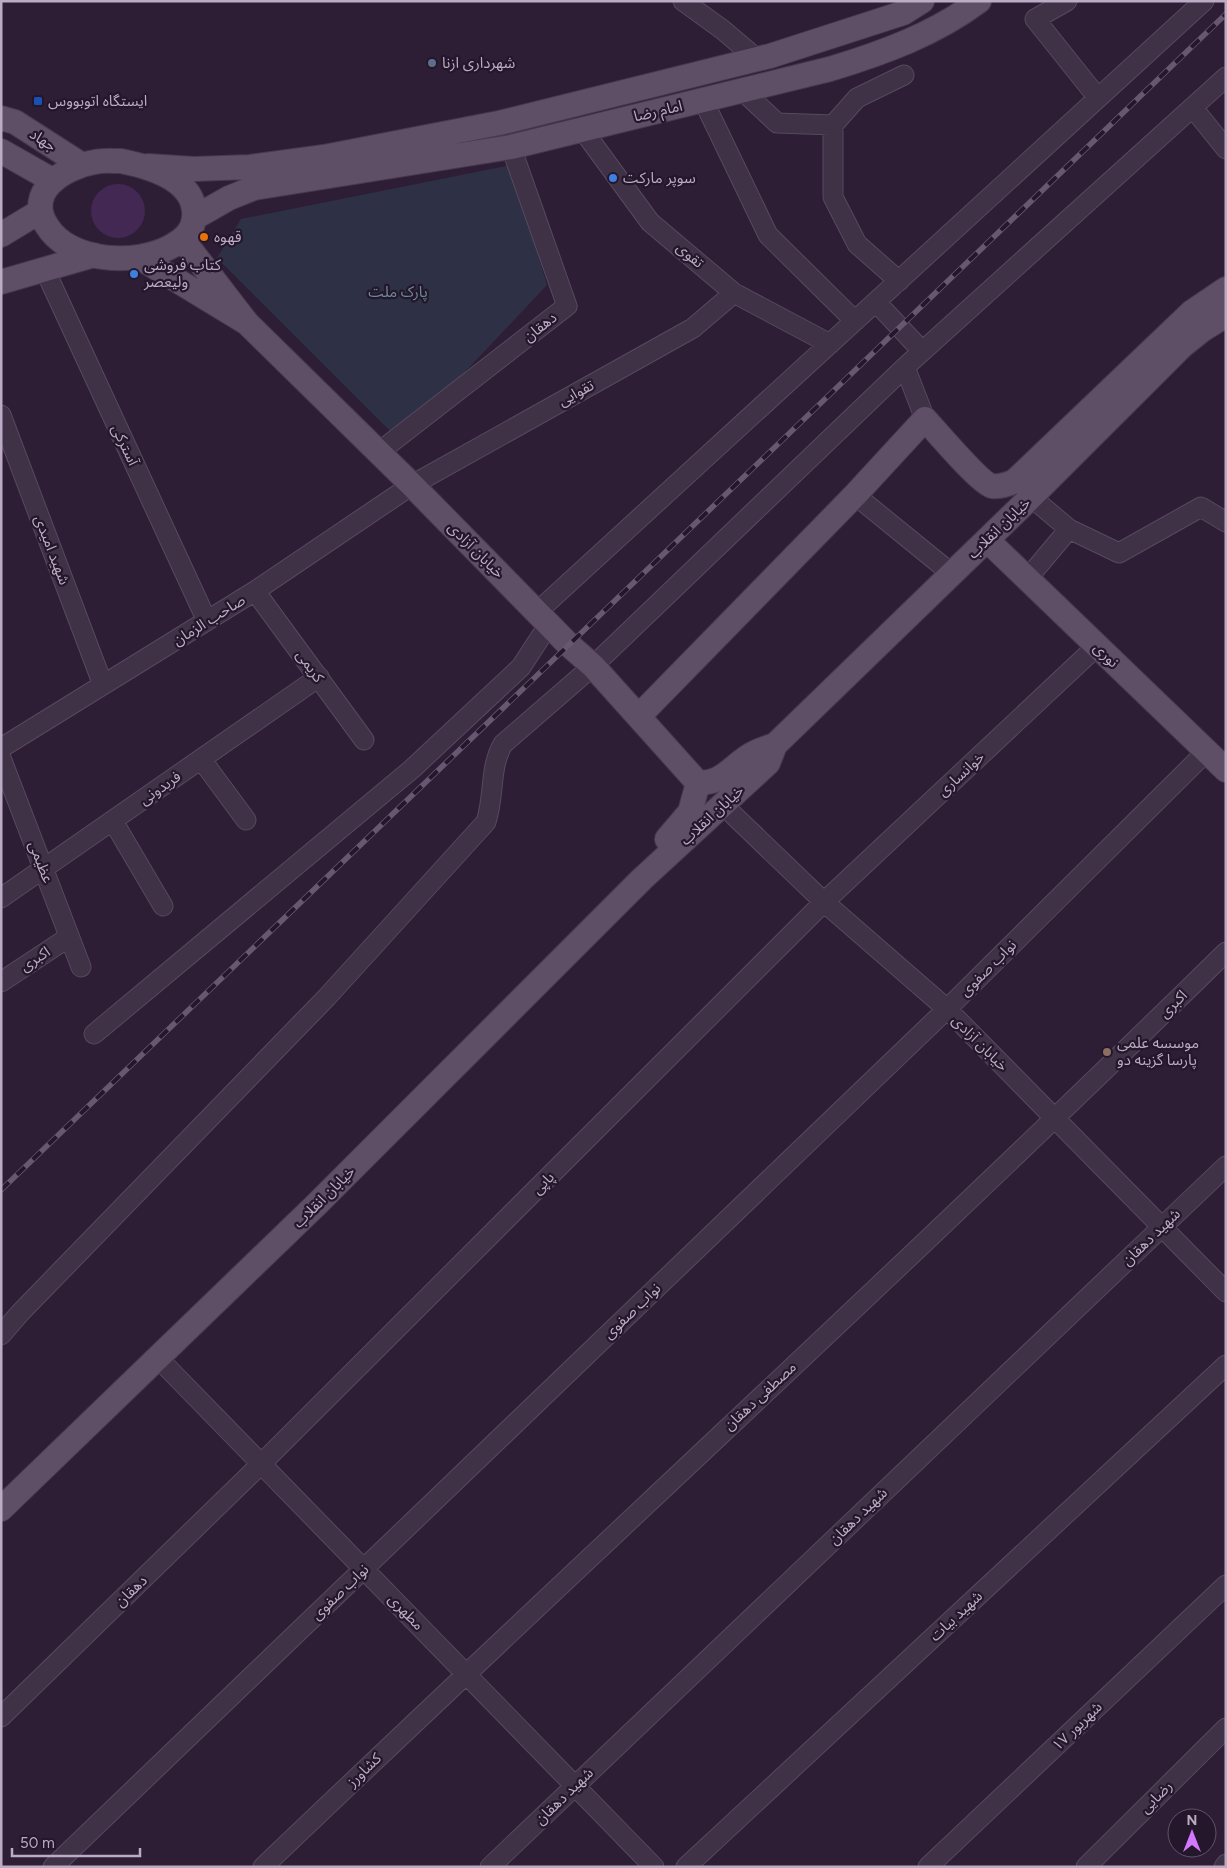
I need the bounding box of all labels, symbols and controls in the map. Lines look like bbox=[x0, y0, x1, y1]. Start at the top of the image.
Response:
place label: شهرداری ازنا bbox=[442, 54, 515, 72]
marker: شهرداری ازنا bbox=[426, 57, 438, 69]
place label: ایستگاه اتوبووس bbox=[48, 92, 147, 110]
marker: ایستگاه اتوبووس bbox=[32, 95, 44, 107]
street label: امام رضا bbox=[632, 97, 685, 127]
street label: جهاد bbox=[26, 125, 60, 155]
place label: سوپر مارکت bbox=[623, 169, 696, 188]
marker: سوپر مارکت bbox=[607, 172, 619, 184]
place label: قهوه bbox=[214, 228, 242, 246]
marker: قهوه bbox=[198, 231, 210, 243]
street label: تقوی bbox=[673, 238, 707, 272]
place label: کتاب فروشی ولیعصر bbox=[143, 256, 222, 291]
marker: کتاب فروشی ولیعصر bbox=[128, 268, 140, 280]
park label: پارک ملت bbox=[368, 283, 428, 302]
street label: دهقان bbox=[520, 308, 560, 346]
street label: تقوایی bbox=[555, 376, 597, 410]
street label: آسترکی bbox=[108, 422, 143, 469]
street label: خیابان انقلاب bbox=[964, 494, 1034, 562]
street label: شهید امیدی bbox=[31, 513, 74, 588]
street label: خیابان آزادی bbox=[444, 518, 508, 582]
street label: صاحب الزمان bbox=[169, 591, 249, 649]
street label: نوری bbox=[1090, 639, 1122, 671]
street label: کریمی bbox=[292, 646, 328, 686]
street label: خوانساری bbox=[934, 748, 988, 800]
street label: فریدونی bbox=[136, 767, 184, 809]
street label: خیابان انقلاب bbox=[677, 781, 748, 849]
street label: عظیمی bbox=[25, 838, 57, 886]
street label: نواب صفوی bbox=[956, 936, 1020, 1000]
street label: اکبری bbox=[17, 943, 53, 975]
street label: اکبری bbox=[1155, 986, 1191, 1022]
street label: خیابان آزادی bbox=[948, 1011, 1012, 1075]
place label: موسسه علمی پارسا گزینه دو bbox=[1117, 1034, 1199, 1070]
marker: موسسه علمی پارسا گزینه دو bbox=[1101, 1046, 1113, 1058]
street label: خیابان انقلاب bbox=[289, 1162, 359, 1232]
street label: پاپی bbox=[528, 1168, 559, 1199]
street label: شهید دهقان bbox=[1118, 1204, 1184, 1269]
street label: نواب صفوی bbox=[600, 1279, 664, 1343]
street label: مصطفی دهقان bbox=[720, 1358, 800, 1434]
street label: شهید دهقان bbox=[825, 1483, 891, 1548]
street label: نواب صفوی bbox=[308, 1560, 372, 1624]
street label: دهقان bbox=[111, 1571, 151, 1611]
street label: شهید بیات bbox=[926, 1587, 986, 1645]
street label: مطهری bbox=[384, 1590, 428, 1634]
street label: ۱۷ شهریور bbox=[1048, 1698, 1106, 1754]
street label: کشاورز bbox=[342, 1749, 386, 1791]
street label: شهید دهقان bbox=[531, 1763, 597, 1828]
street label: رضایی bbox=[1136, 1777, 1176, 1817]
north arrow bbox=[1167, 1808, 1217, 1858]
text: N bbox=[1187, 1812, 1197, 1829]
scale bar bbox=[12, 1826, 140, 1858]
text: 50 m bbox=[20, 1834, 55, 1852]

